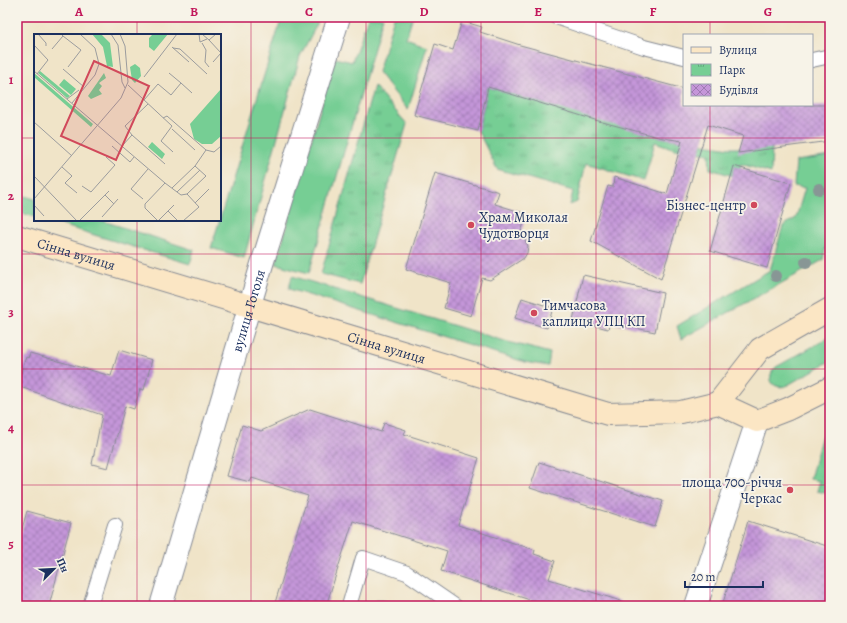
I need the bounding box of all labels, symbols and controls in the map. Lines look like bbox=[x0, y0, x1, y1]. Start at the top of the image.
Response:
text: A bbox=[74, 3, 84, 20]
text: B bbox=[190, 3, 198, 20]
text: C bbox=[305, 3, 313, 20]
text: D bbox=[419, 3, 429, 20]
text: E bbox=[534, 3, 542, 20]
text: F bbox=[650, 3, 657, 20]
text: G bbox=[764, 3, 772, 20]
inset map bbox=[34, 34, 221, 221]
legend bbox=[683, 34, 813, 106]
text: Вулиця bbox=[719, 42, 757, 58]
text: Парк bbox=[719, 62, 745, 78]
text: 1 bbox=[9, 71, 14, 88]
text: Будівля bbox=[719, 82, 759, 98]
text: 2 bbox=[8, 187, 15, 204]
place label: Бізнес-центр bbox=[666, 196, 746, 215]
marker: Бізнес-центр bbox=[749, 200, 759, 210]
place label: Храм Миколая Чудотворця bbox=[479, 208, 568, 243]
marker: Храм Миколая Чудотворця bbox=[466, 220, 476, 230]
street label: Сінна вулиця bbox=[35, 233, 118, 275]
street label: вулиця Гоголя bbox=[227, 267, 269, 354]
place label: Тимчасова каплиця УПЦ КП bbox=[542, 296, 646, 331]
text: 3 bbox=[8, 303, 14, 320]
marker: Тимчасова каплиця УПЦ КП bbox=[529, 308, 539, 318]
street label: Сінна вулиця bbox=[345, 327, 428, 368]
text: 4 bbox=[8, 419, 14, 436]
place label: площа 700-річчя Черкас bbox=[682, 473, 782, 508]
marker: площа 700-річчя Черкас bbox=[785, 485, 795, 495]
text: 5 bbox=[8, 535, 14, 552]
north arrow bbox=[34, 549, 74, 589]
text: Пн bbox=[53, 556, 73, 575]
scale bar bbox=[685, 563, 763, 589]
text: 20 m bbox=[691, 569, 715, 585]

